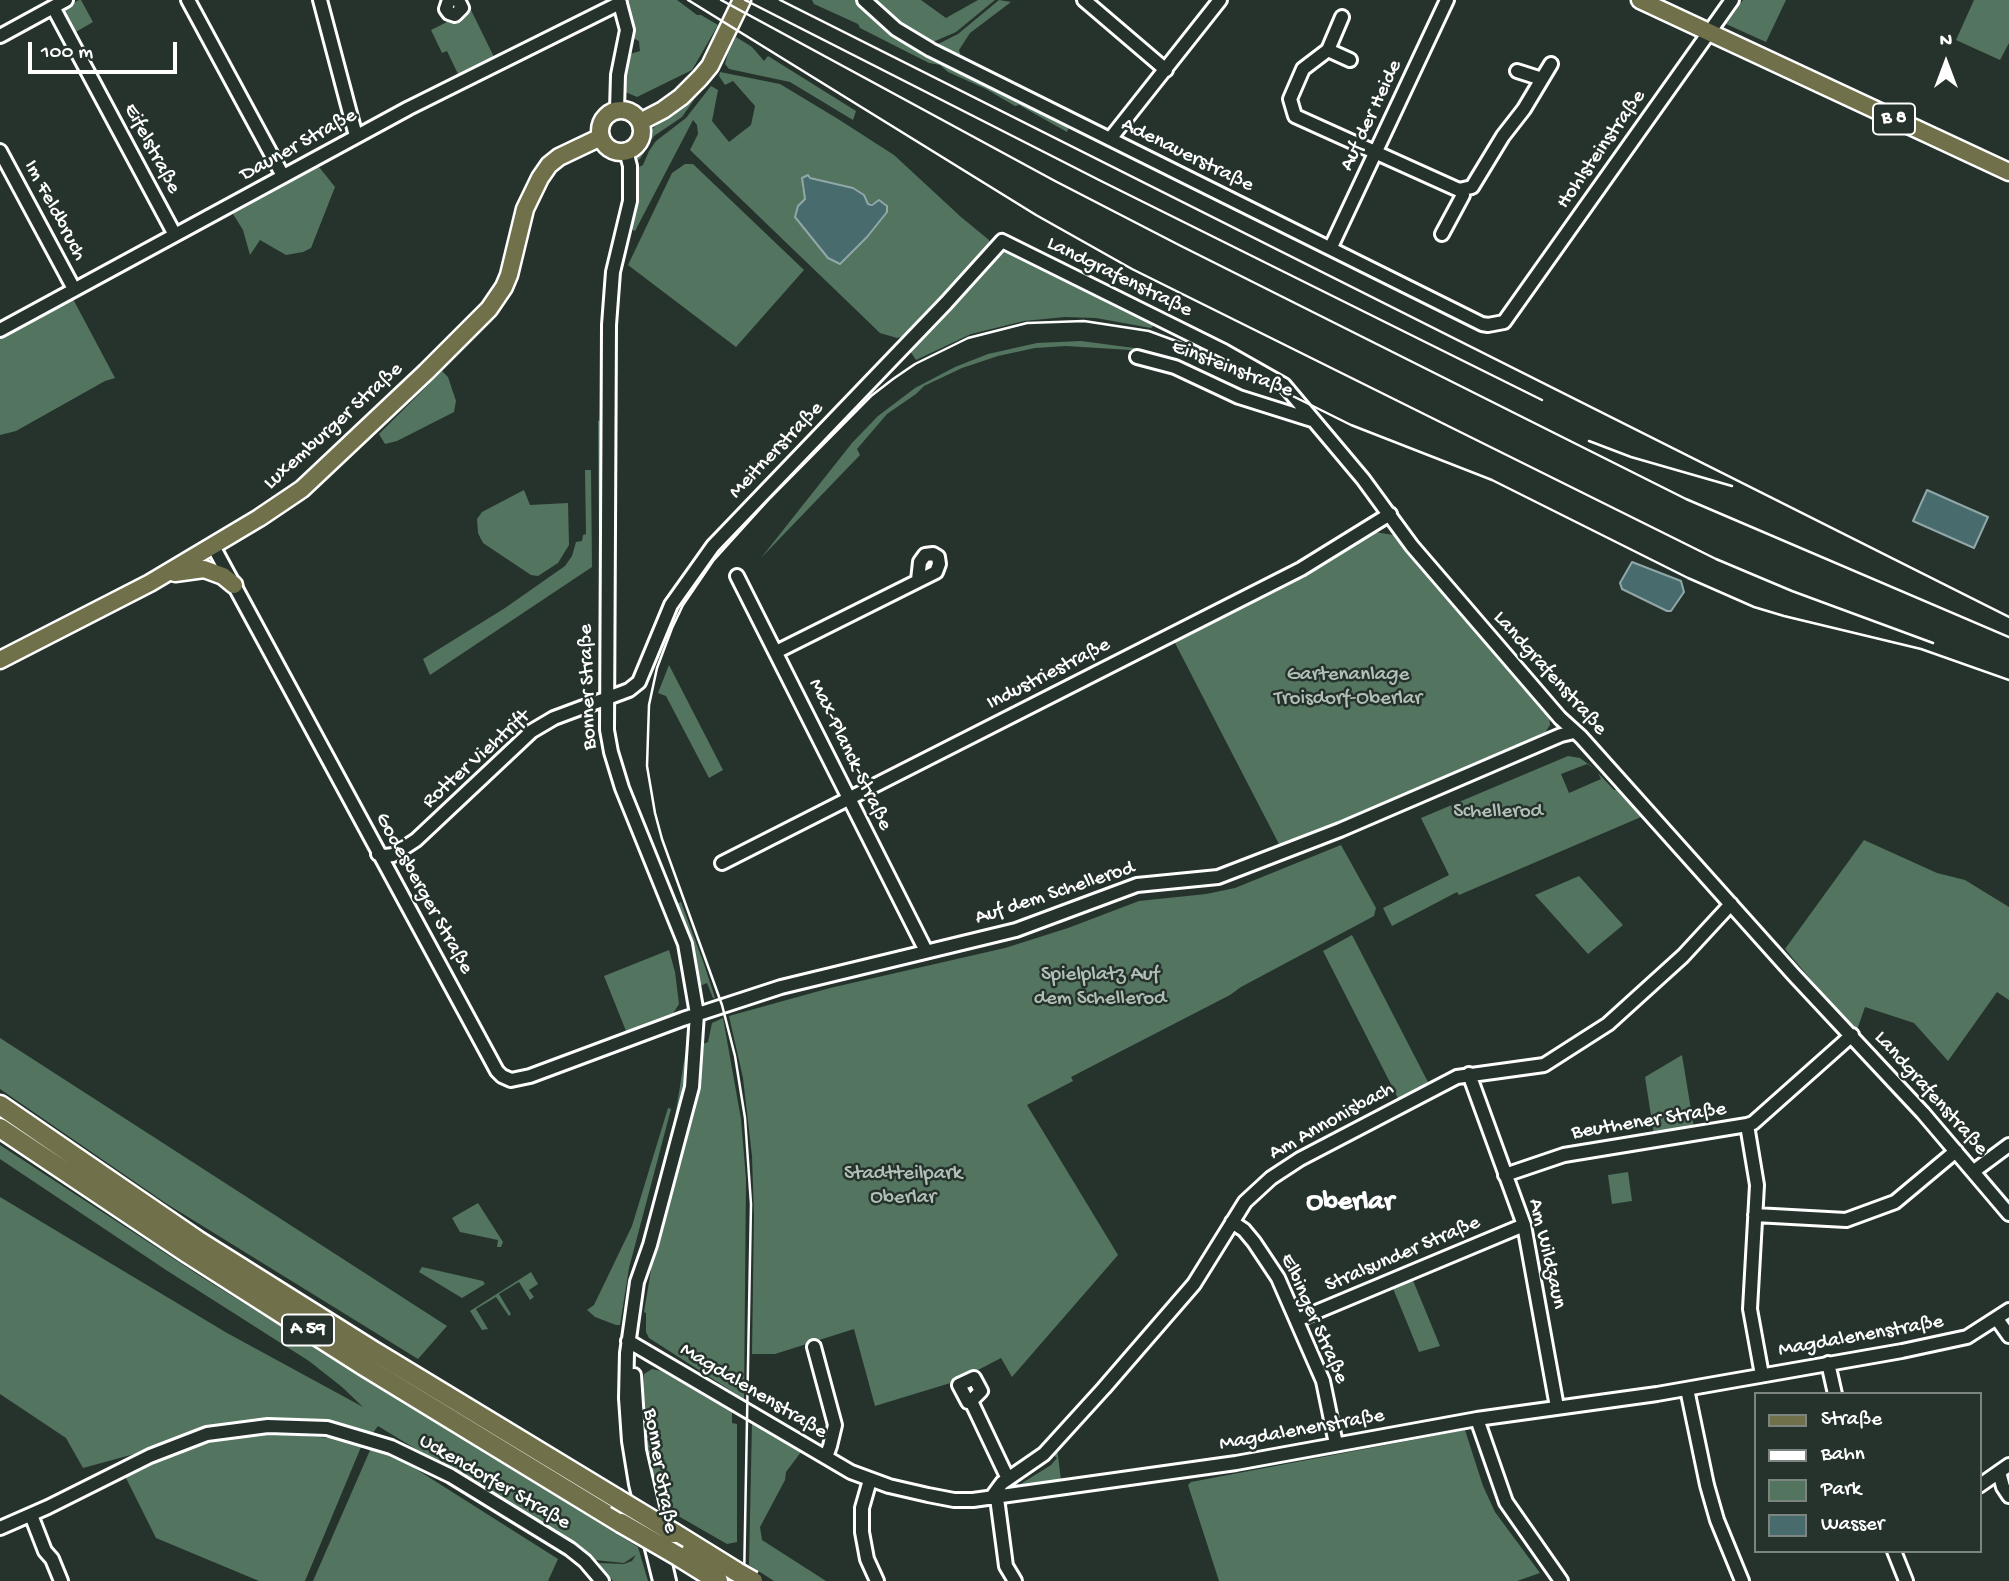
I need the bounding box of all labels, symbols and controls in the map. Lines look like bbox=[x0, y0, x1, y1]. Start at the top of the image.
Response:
scale bar bbox=[32, 28, 180, 72]
north arrow bbox=[1911, 28, 1981, 98]
text: N bbox=[1940, 30, 1952, 53]
text: 100 m bbox=[41, 41, 93, 66]
street label: Auf der Heide bbox=[1335, 56, 1409, 176]
street label: Hohlsteinstraße bbox=[1552, 86, 1652, 214]
street label: Eifelstraße bbox=[117, 100, 185, 198]
street label: Dauner Straße bbox=[236, 104, 362, 188]
road number: B 8 bbox=[1873, 104, 1915, 134]
street label: Adenauerstraße bbox=[1117, 113, 1257, 199]
street label: Im Feldbruch bbox=[17, 156, 91, 266]
street label: Landgrafenstraße bbox=[1042, 232, 1196, 324]
street label: Einsteinstraße bbox=[1168, 335, 1296, 405]
street label: Luxemburger Straße bbox=[259, 358, 409, 496]
street label: Meitnerstraße bbox=[724, 397, 830, 505]
street label: Landgrafenstraße bbox=[1486, 607, 1612, 741]
street label: Bonner Straße bbox=[574, 624, 604, 750]
street label: Industriestraße bbox=[983, 633, 1115, 717]
park label: Gartenanlage Troisdorf-Oberlar bbox=[1274, 663, 1422, 713]
street label: Max-Planck-Straße bbox=[801, 675, 897, 835]
street label: Rotter Viehtrift bbox=[418, 705, 536, 815]
park label: Schellerod bbox=[1453, 800, 1543, 826]
street label: Godesberger Straße bbox=[368, 809, 478, 979]
street label: Auf dem Schellerod bbox=[972, 856, 1138, 932]
park label: Spielplatz Auf dem Schellerod bbox=[1034, 963, 1166, 1013]
street label: Landgrafenstraße bbox=[1867, 1027, 1993, 1161]
street label: Am Annonisbach bbox=[1265, 1077, 1399, 1167]
street label: Beuthener Straße bbox=[1570, 1097, 1728, 1147]
park label: Stadtteilpark Oberlar bbox=[844, 1162, 962, 1212]
district label: Oberlar bbox=[1306, 1187, 1394, 1221]
street label: Am Wildzaun bbox=[1521, 1196, 1571, 1312]
street label: Stralsunder Straße bbox=[1322, 1211, 1484, 1299]
street label: Elbinger Straße bbox=[1273, 1250, 1353, 1388]
street label: Magdalenenstraße bbox=[1776, 1310, 1946, 1364]
road number: A 59 bbox=[282, 1314, 334, 1346]
street label: Magdalenenstraße bbox=[675, 1338, 831, 1446]
legend bbox=[1754, 1392, 1981, 1553]
street label: Magdalenenstraße bbox=[1217, 1404, 1387, 1458]
street label: Bonner Straße bbox=[636, 1407, 682, 1535]
text: Straße bbox=[1821, 1408, 1882, 1433]
street label: Uckendorfer Straße bbox=[414, 1429, 574, 1537]
text: Bahn bbox=[1821, 1443, 1865, 1468]
text: Park bbox=[1821, 1478, 1861, 1503]
text: Wasser bbox=[1821, 1513, 1884, 1538]

